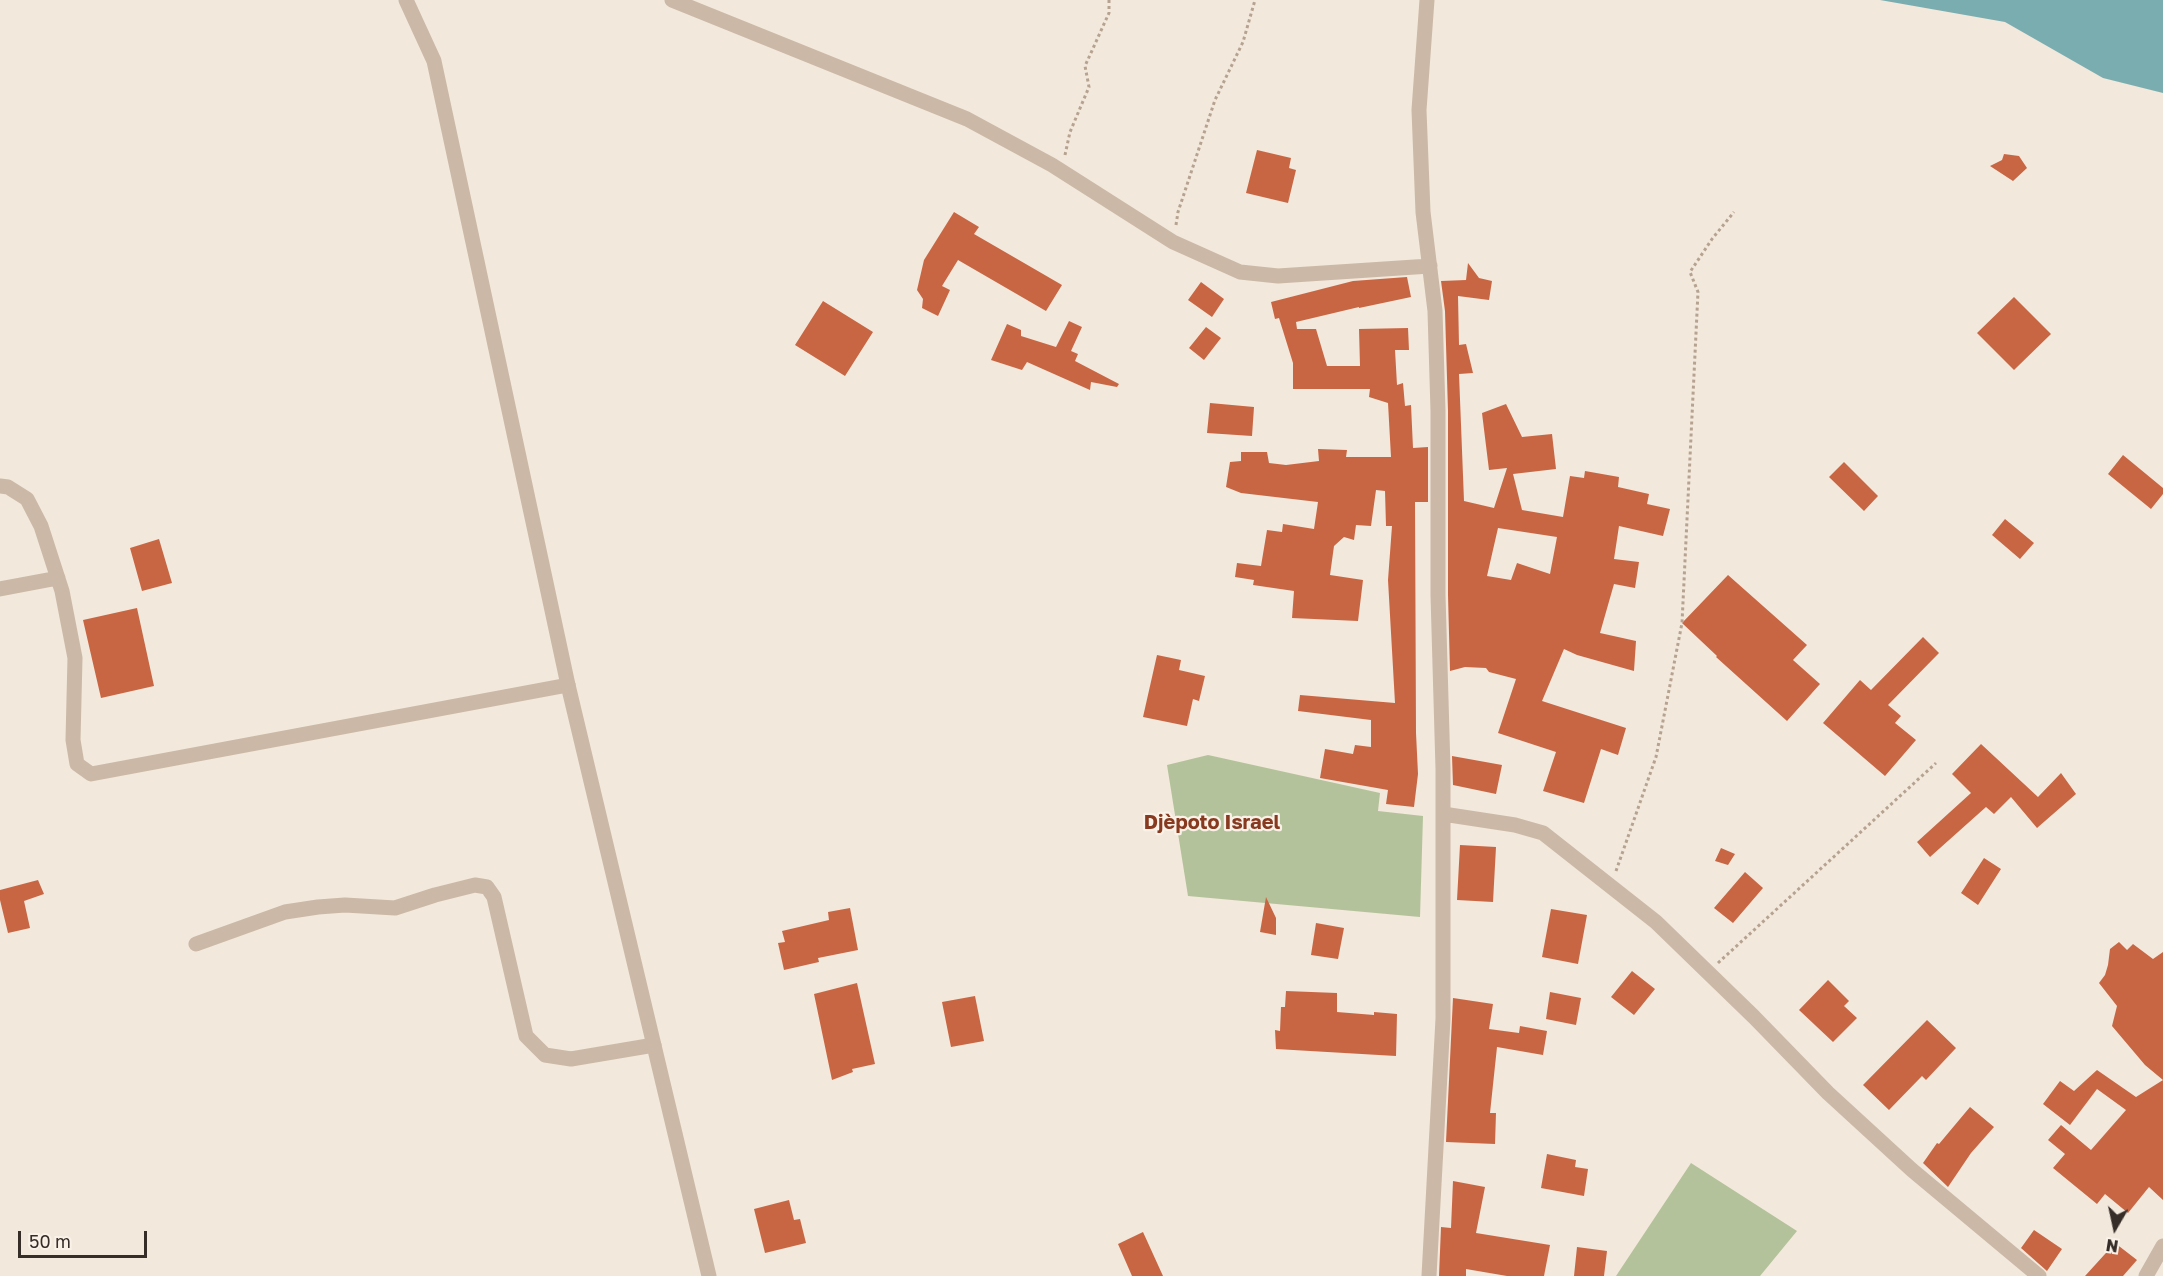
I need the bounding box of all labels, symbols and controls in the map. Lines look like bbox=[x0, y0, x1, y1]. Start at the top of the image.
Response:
district label: Djèpoto Israel bbox=[1144, 811, 1280, 835]
north arrow bbox=[2085, 1198, 2145, 1258]
scale bar bbox=[21, 1219, 150, 1257]
text: 50 m bbox=[29, 1230, 71, 1252]
text: N bbox=[2105, 1235, 2120, 1257]

